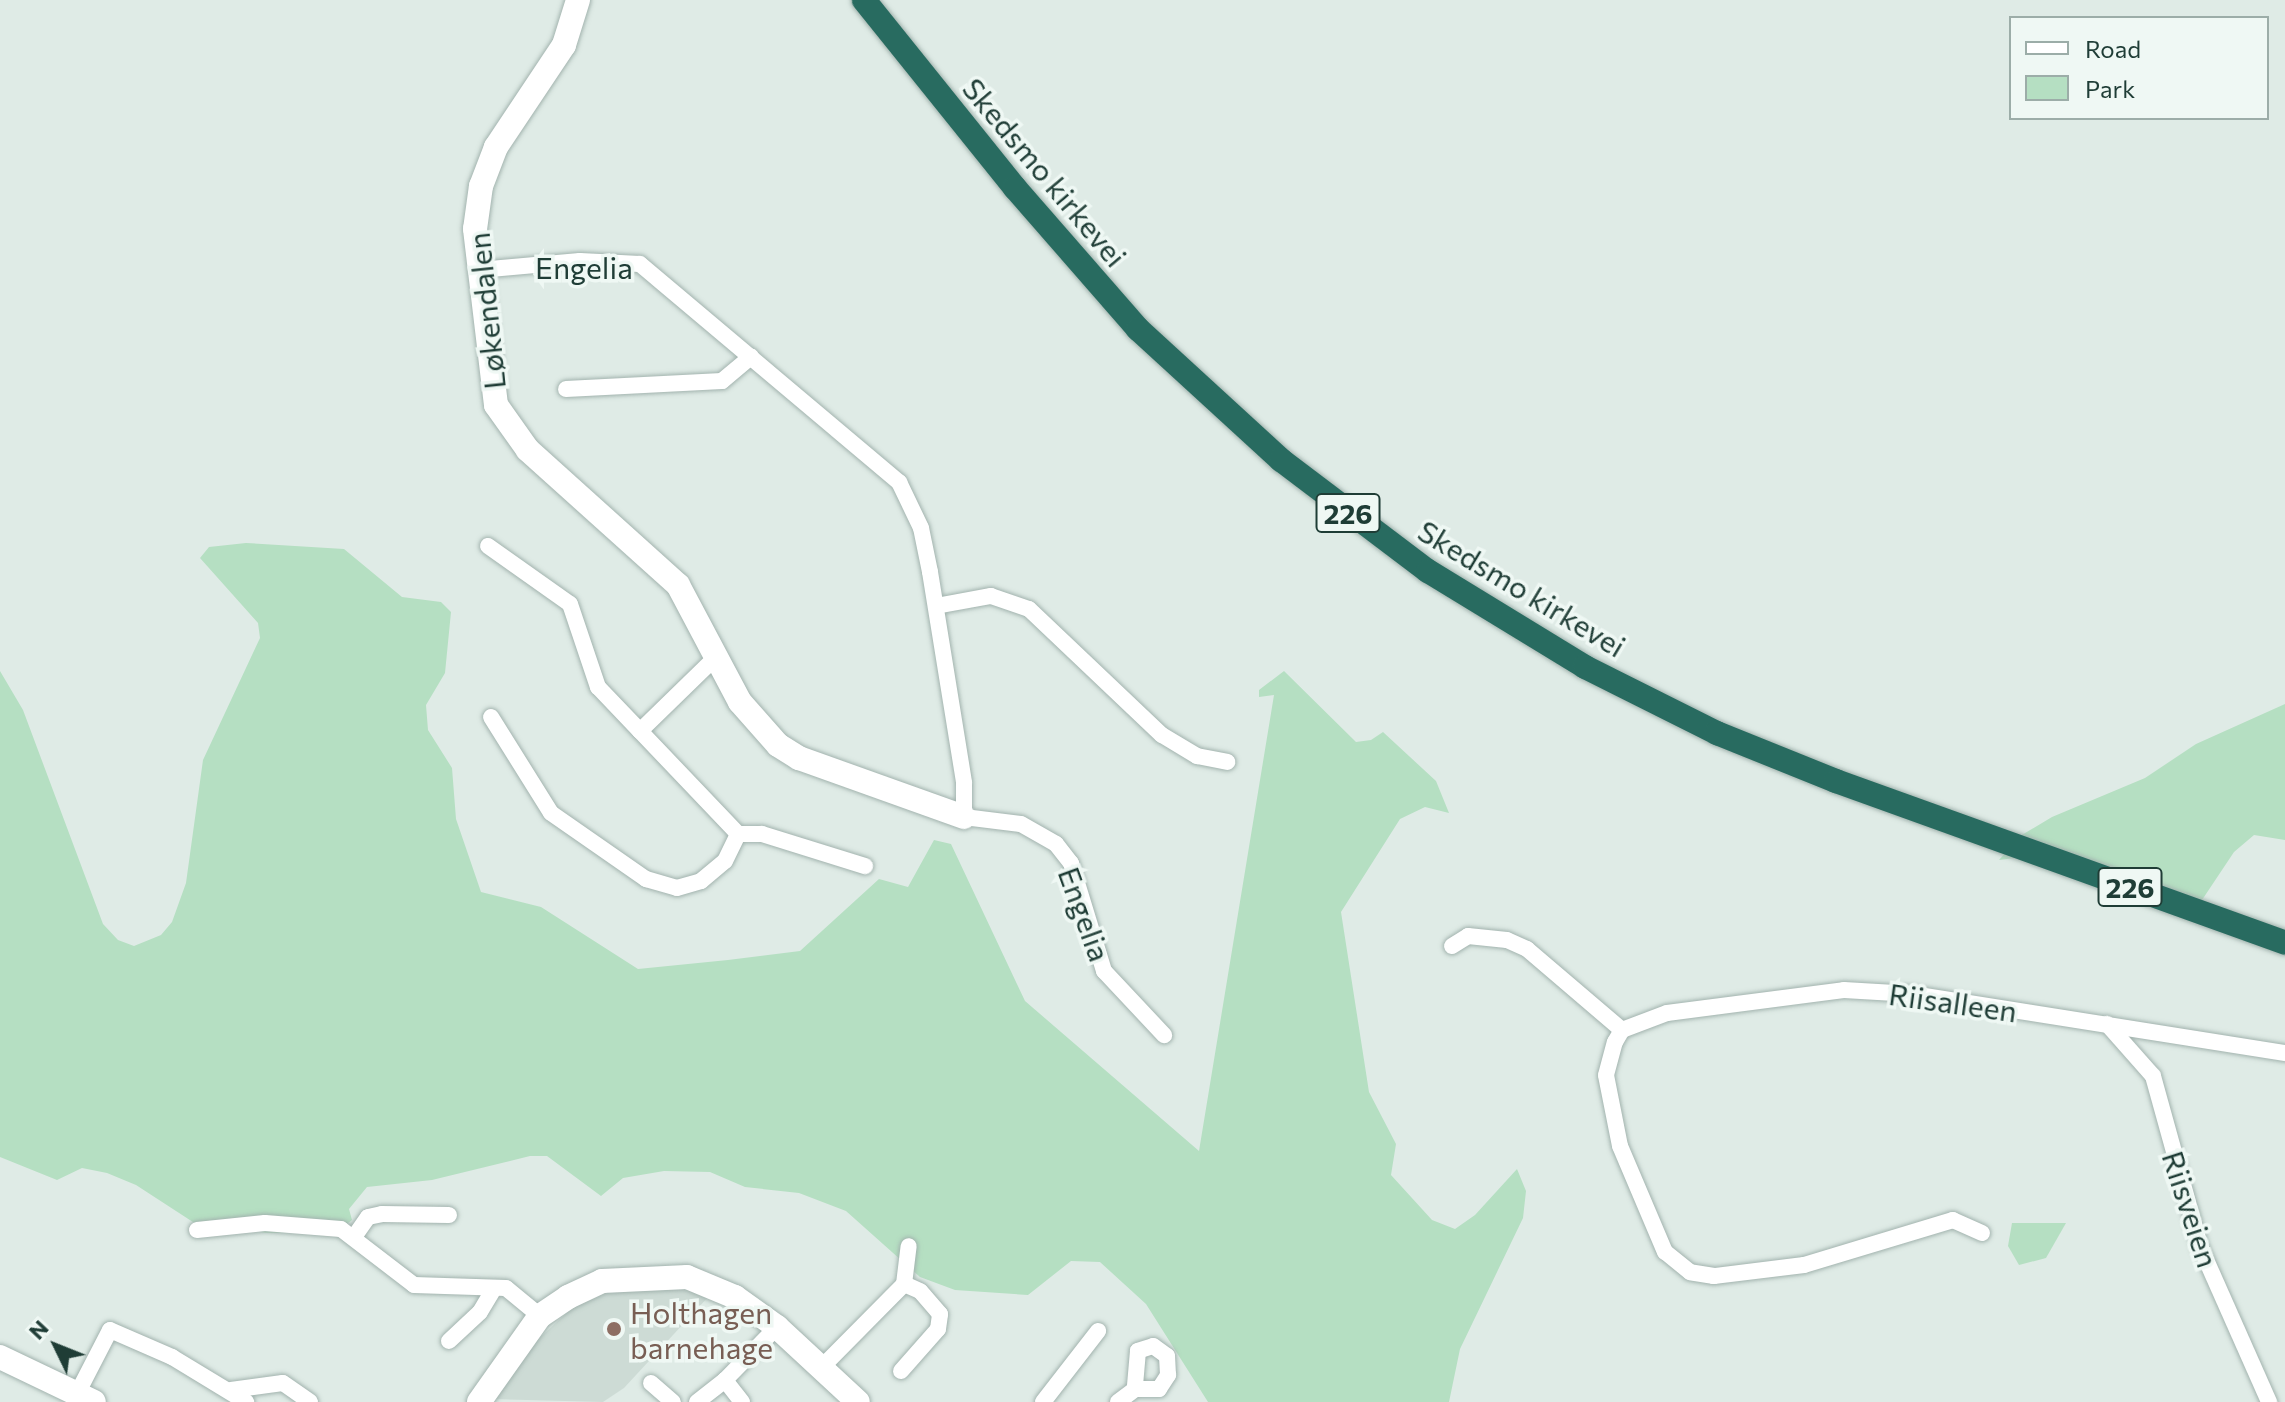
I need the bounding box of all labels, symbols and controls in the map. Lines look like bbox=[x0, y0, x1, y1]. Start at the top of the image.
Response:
legend bbox=[2009, 16, 2269, 120]
text: Road bbox=[2085, 34, 2141, 63]
street label: Skedsmo kirkevei bbox=[956, 70, 1134, 274]
text: Park bbox=[2085, 74, 2135, 103]
street label: Løkendalen bbox=[460, 231, 512, 391]
street label: Engelia bbox=[535, 249, 633, 285]
road number: 226 bbox=[1314, 489, 1382, 537]
street label: Skedsmo kirkevei bbox=[1412, 512, 1632, 664]
street label: Engelia bbox=[1051, 862, 1119, 966]
road number: 226 bbox=[2096, 863, 2164, 911]
street label: Riisalleen bbox=[1887, 975, 2019, 1029]
street label: Riisveien bbox=[2155, 1146, 2227, 1272]
place label: Holthagen barnehage bbox=[630, 1294, 773, 1364]
north arrow bbox=[16, 1306, 96, 1386]
text: N bbox=[23, 1314, 54, 1345]
marker: Holthagen barnehage bbox=[605, 1320, 623, 1338]

